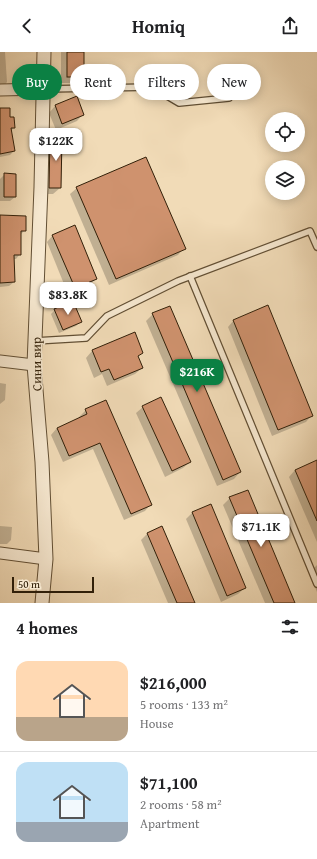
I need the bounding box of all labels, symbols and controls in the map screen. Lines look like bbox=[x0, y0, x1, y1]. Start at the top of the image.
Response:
text: Homiq bbox=[132, 13, 185, 40]
icon: back bbox=[16, 15, 38, 37]
icon: share bbox=[279, 15, 301, 37]
chip: Buy bbox=[12, 64, 62, 100]
chip: Rent bbox=[70, 64, 126, 100]
chip: Filters bbox=[134, 64, 199, 100]
chip: New bbox=[207, 64, 261, 100]
map controls bbox=[265, 112, 305, 200]
button: locate bbox=[265, 112, 305, 152]
pin: $122K bbox=[28, 128, 84, 162]
text: $122K bbox=[38, 131, 74, 150]
button: layers bbox=[265, 160, 305, 200]
pin: $83.8K bbox=[35, 282, 101, 316]
text: $83.8K bbox=[49, 285, 87, 304]
street label: Сини вир bbox=[27, 337, 46, 391]
pin: $216K bbox=[169, 359, 225, 393]
text: $216K bbox=[179, 362, 215, 381]
pin: $71.1K bbox=[228, 514, 294, 548]
text: $71.1K bbox=[242, 517, 280, 536]
scale bar bbox=[12, 575, 94, 594]
text: 50 m bbox=[18, 576, 40, 592]
text: 4 homes bbox=[16, 615, 78, 640]
icon: filters bbox=[279, 616, 301, 638]
text: $216,000 bbox=[140, 670, 206, 695]
icon: home bbox=[48, 677, 96, 725]
text: 5 rooms · 133 m² bbox=[140, 695, 228, 714]
text: House bbox=[140, 714, 174, 733]
text: $71,100 bbox=[140, 770, 198, 795]
icon: home bbox=[48, 778, 96, 826]
text: 2 rooms · 58 m² bbox=[140, 795, 222, 814]
text: Apartment bbox=[140, 814, 200, 833]

